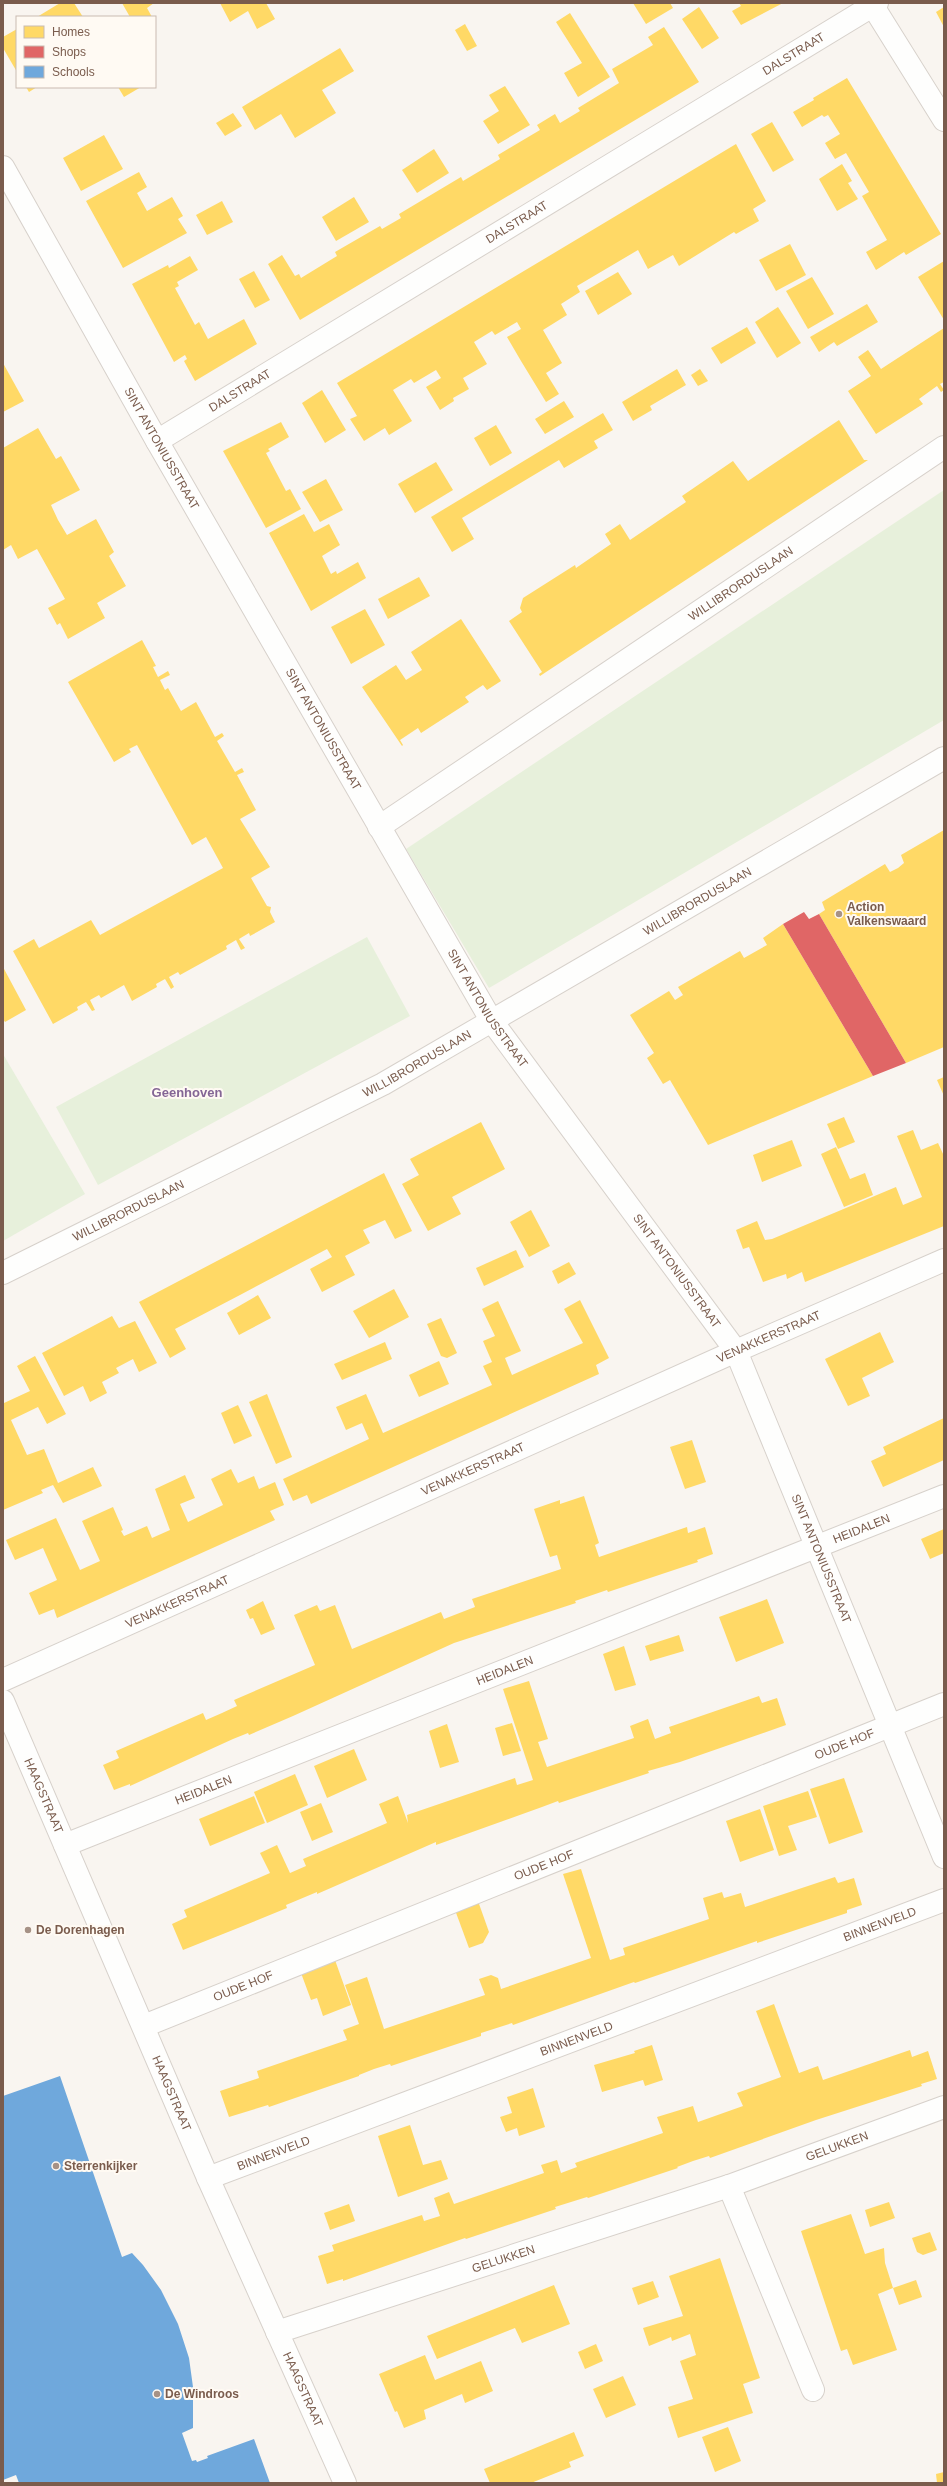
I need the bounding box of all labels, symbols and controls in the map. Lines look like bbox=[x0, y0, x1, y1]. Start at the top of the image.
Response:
legend bbox=[16, 16, 156, 88]
text: Homes bbox=[52, 25, 90, 39]
street label: DALSTRAAT bbox=[760, 29, 828, 78]
text: Shops bbox=[52, 45, 86, 59]
text: Schools bbox=[52, 65, 95, 79]
street label: DALSTRAAT bbox=[483, 198, 551, 246]
street label: DALSTRAAT bbox=[206, 366, 274, 415]
street label: SINT ANTONIUSSTRAAT bbox=[121, 385, 202, 512]
street label: WILLIBRORDUSLAAN bbox=[686, 544, 796, 624]
street label: SINT ANTONIUSSTRAAT bbox=[283, 666, 364, 793]
street label: WILLIBRORDUSLAAN bbox=[641, 864, 754, 938]
place label: Action Valkenswaard bbox=[847, 900, 926, 928]
marker: Action Valkenswaard bbox=[834, 909, 844, 919]
street label: SINT ANTONIUSSTRAAT bbox=[445, 946, 531, 1071]
street label: WILLIBRORDUSLAAN bbox=[360, 1027, 474, 1100]
district label: Geenhoven bbox=[152, 1085, 222, 1100]
street label: WILLIBRORDUSLAAN bbox=[70, 1177, 186, 1244]
street label: SINT ANTONIUSSTRAAT bbox=[630, 1211, 724, 1331]
street label: VENAKKERSTRAAT bbox=[714, 1308, 823, 1366]
street label: VENAKKERSTRAAT bbox=[419, 1440, 527, 1498]
street label: SINT ANTONIUSSTRAAT bbox=[789, 1492, 854, 1626]
street label: HEIDALEN bbox=[831, 1511, 892, 1546]
street label: VENAKKERSTRAAT bbox=[123, 1572, 232, 1631]
street label: HEIDALEN bbox=[474, 1653, 535, 1688]
street label: OUDE HOF bbox=[812, 1726, 876, 1762]
street label: HAAGSTRAAT bbox=[21, 1756, 66, 1836]
street label: HEIDALEN bbox=[173, 1772, 234, 1808]
street label: OUDE HOF bbox=[512, 1847, 576, 1883]
street label: BINNENVELD bbox=[841, 1904, 918, 1944]
place label: De Dorenhagen bbox=[36, 1923, 125, 1937]
marker: De Dorenhagen bbox=[23, 1925, 33, 1935]
street label: OUDE HOF bbox=[211, 1968, 275, 2004]
street label: BINNENVELD bbox=[538, 2019, 615, 2059]
street label: HAAGSTRAAT bbox=[149, 2054, 194, 2134]
street label: GELUKKEN bbox=[804, 2128, 870, 2164]
street label: BINNENVELD bbox=[235, 2133, 312, 2173]
place label: Sterrenkijker bbox=[64, 2159, 138, 2173]
marker: Sterrenkijker bbox=[51, 2161, 61, 2171]
street label: GELUKKEN bbox=[470, 2242, 537, 2276]
street label: HAAGSTRAAT bbox=[280, 2350, 326, 2430]
place label: De Windroos bbox=[165, 2387, 239, 2401]
marker: De Windroos bbox=[152, 2389, 162, 2399]

